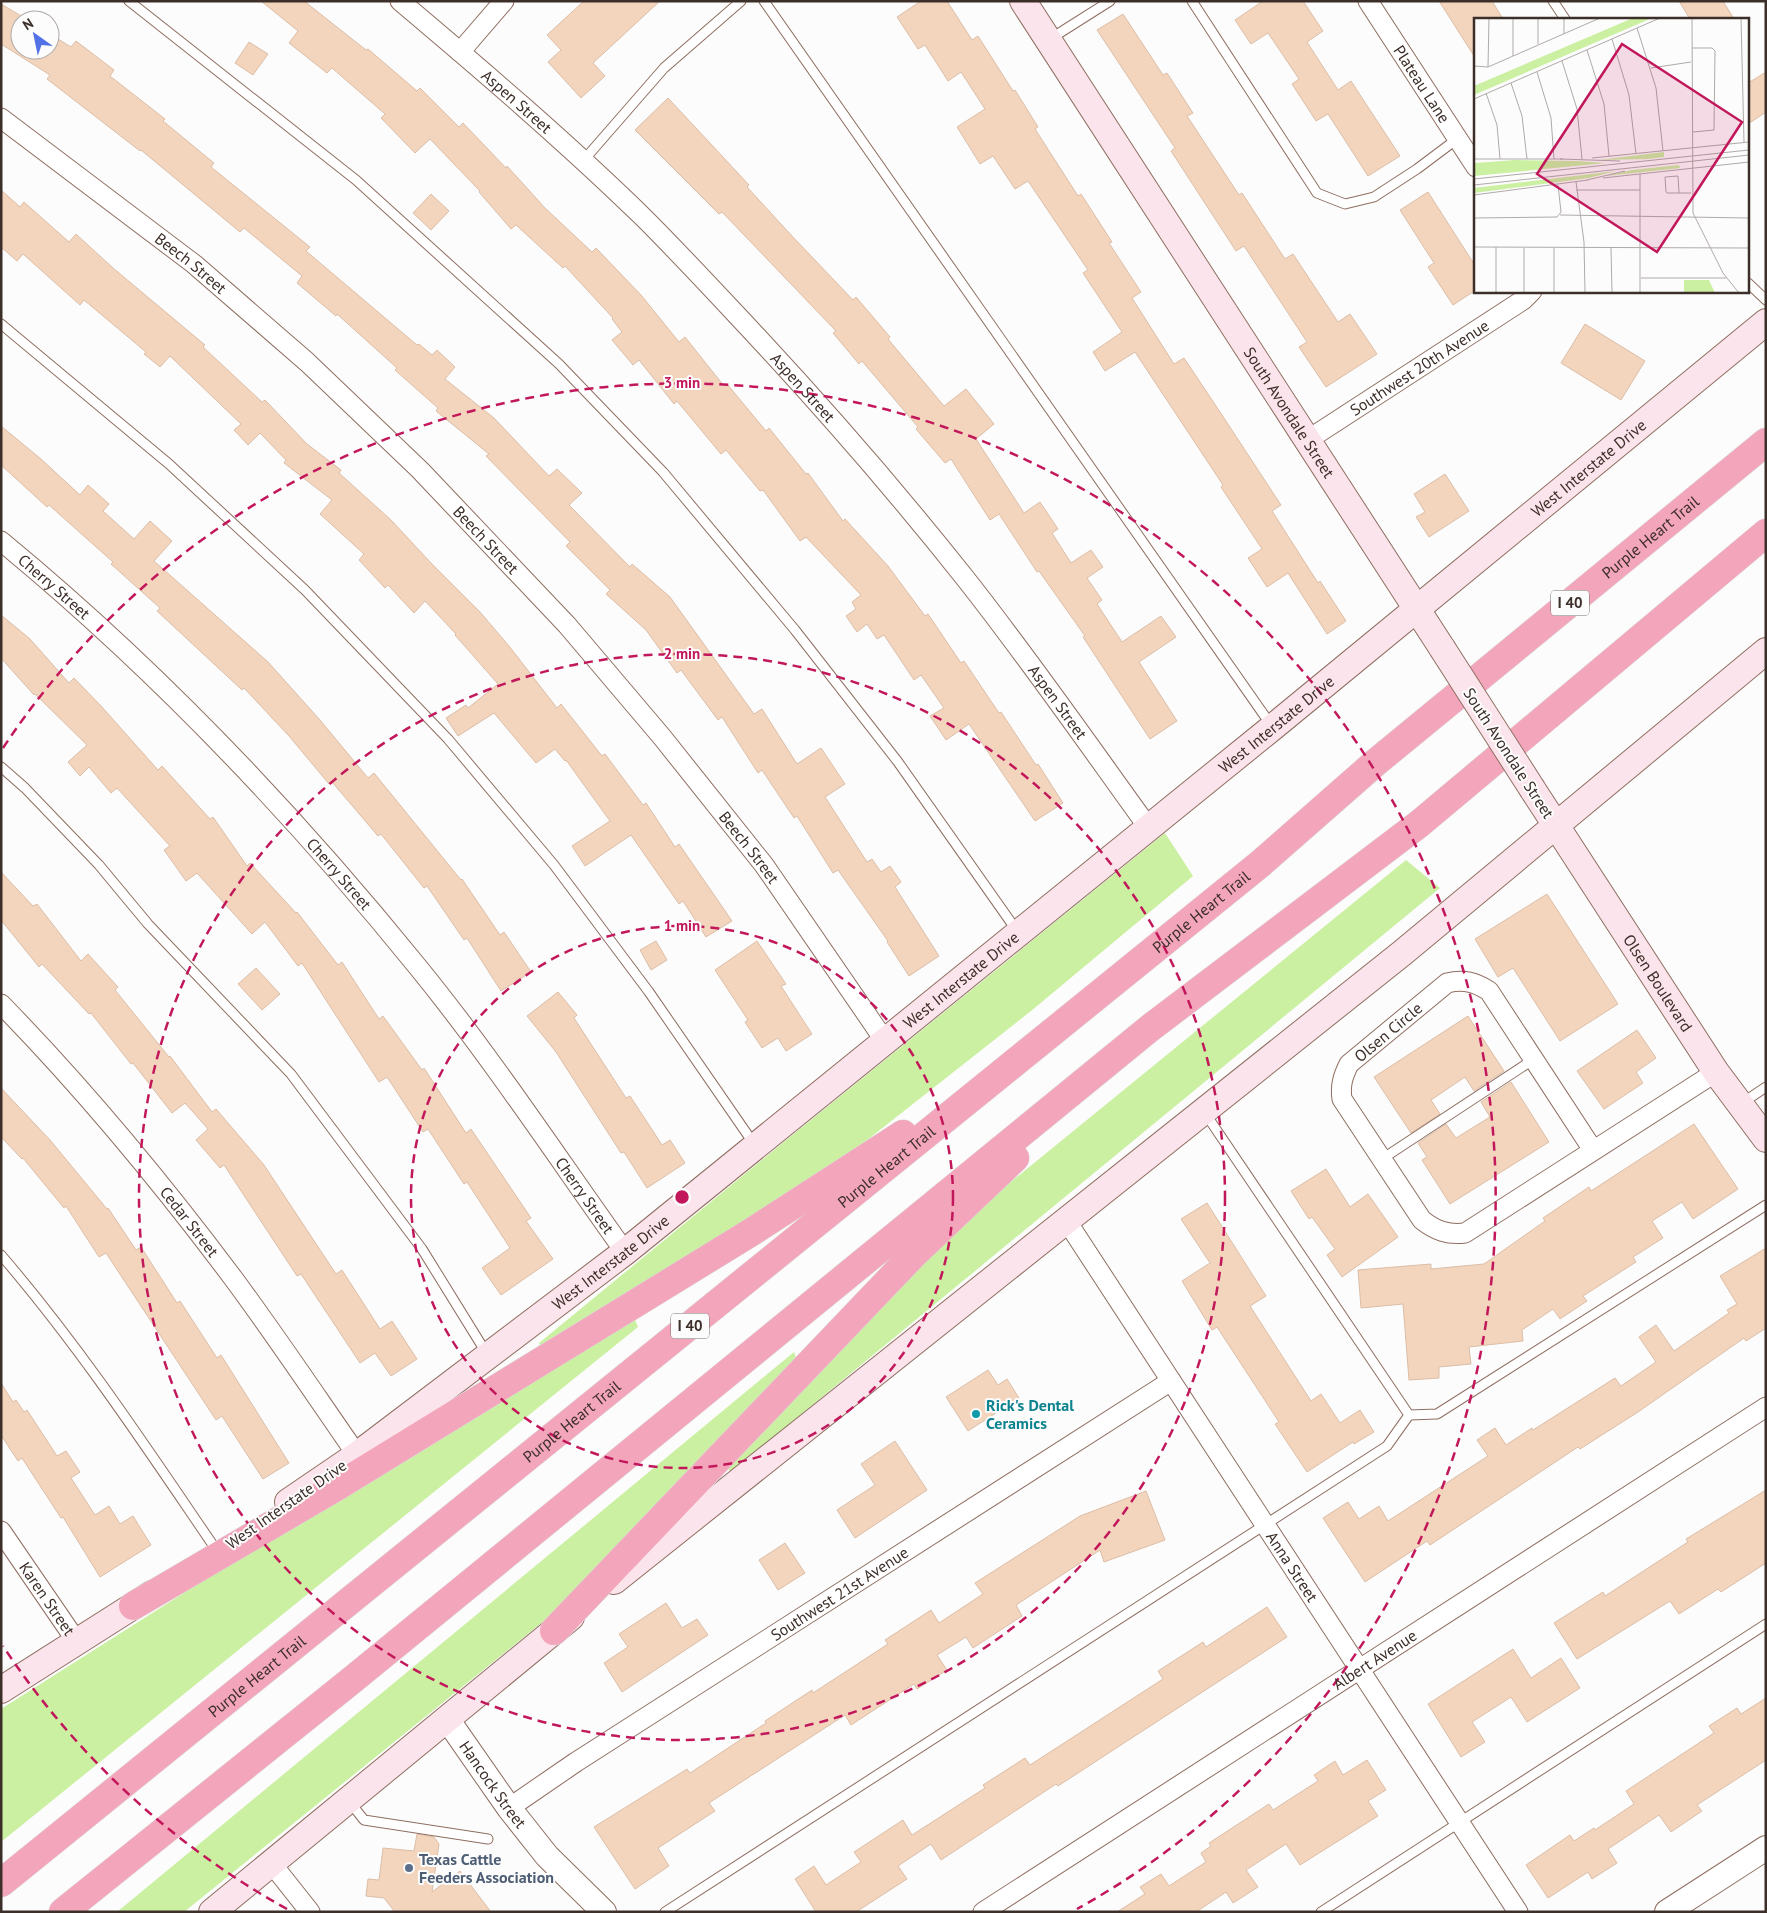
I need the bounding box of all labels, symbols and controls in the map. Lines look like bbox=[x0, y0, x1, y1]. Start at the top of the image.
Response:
north arrow bbox=[10, 10, 60, 60]
text: N bbox=[19, 14, 37, 34]
inset map bbox=[1474, 18, 1750, 292]
street label: Plateau Lane bbox=[1389, 41, 1455, 127]
street label: Aspen Street bbox=[478, 65, 557, 138]
street label: Beech Street bbox=[151, 228, 231, 298]
street label: Southwest 20th Avenue bbox=[1346, 315, 1492, 420]
street label: South Avondale Street bbox=[1240, 343, 1339, 482]
street label: Aspen Street bbox=[767, 348, 840, 427]
text: 3 min bbox=[664, 373, 700, 392]
street label: West Interstate Drive bbox=[1527, 415, 1650, 521]
street label: Purple Heart Trail bbox=[1598, 491, 1703, 583]
street label: Beech Street bbox=[449, 501, 524, 578]
street label: Cherry Street bbox=[14, 550, 95, 624]
road number: I 40 bbox=[1551, 590, 1589, 616]
text: 2 min bbox=[664, 644, 700, 663]
street label: Aspen Street bbox=[1024, 661, 1092, 743]
street label: West Interstate Drive bbox=[1214, 671, 1338, 777]
street label: South Avondale Street bbox=[1459, 684, 1559, 823]
street label: Beech Street bbox=[715, 807, 784, 888]
street label: Cherry Street bbox=[303, 834, 376, 914]
street label: Purple Heart Trail bbox=[1148, 866, 1254, 957]
text: 1 min bbox=[664, 916, 700, 935]
street label: West Interstate Drive bbox=[899, 927, 1023, 1033]
street label: Olsen Boulevard bbox=[1619, 930, 1697, 1035]
street label: Olsen Circle bbox=[1350, 998, 1426, 1066]
street label: Purple Heart Trail bbox=[833, 1121, 939, 1212]
street label: Cherry Street bbox=[551, 1153, 619, 1238]
street label: Cedar Street bbox=[156, 1182, 224, 1261]
centre of rings bbox=[673, 1188, 691, 1206]
street label: West Interstate Drive bbox=[548, 1210, 673, 1314]
road number: I 40 bbox=[671, 1314, 709, 1338]
street label: Purple Heart Trail bbox=[519, 1376, 625, 1467]
place label: Rick's Dental Ceramics bbox=[986, 1395, 1074, 1433]
marker: Rick's Dental Ceramics bbox=[970, 1408, 982, 1420]
street label: West Interstate Drive bbox=[222, 1455, 350, 1553]
street label: Anna Street bbox=[1262, 1528, 1323, 1606]
street label: Southwest 21st Avenue bbox=[767, 1542, 912, 1645]
street label: Karen Street bbox=[15, 1558, 80, 1640]
street label: Albert Avenue bbox=[1329, 1625, 1420, 1694]
street label: Purple Heart Trail bbox=[204, 1630, 310, 1721]
street label: Hancock Street bbox=[455, 1737, 531, 1833]
place label: Texas Cattle Feeders Association bbox=[419, 1849, 554, 1887]
marker: Texas Cattle Feeders Association bbox=[403, 1862, 415, 1874]

